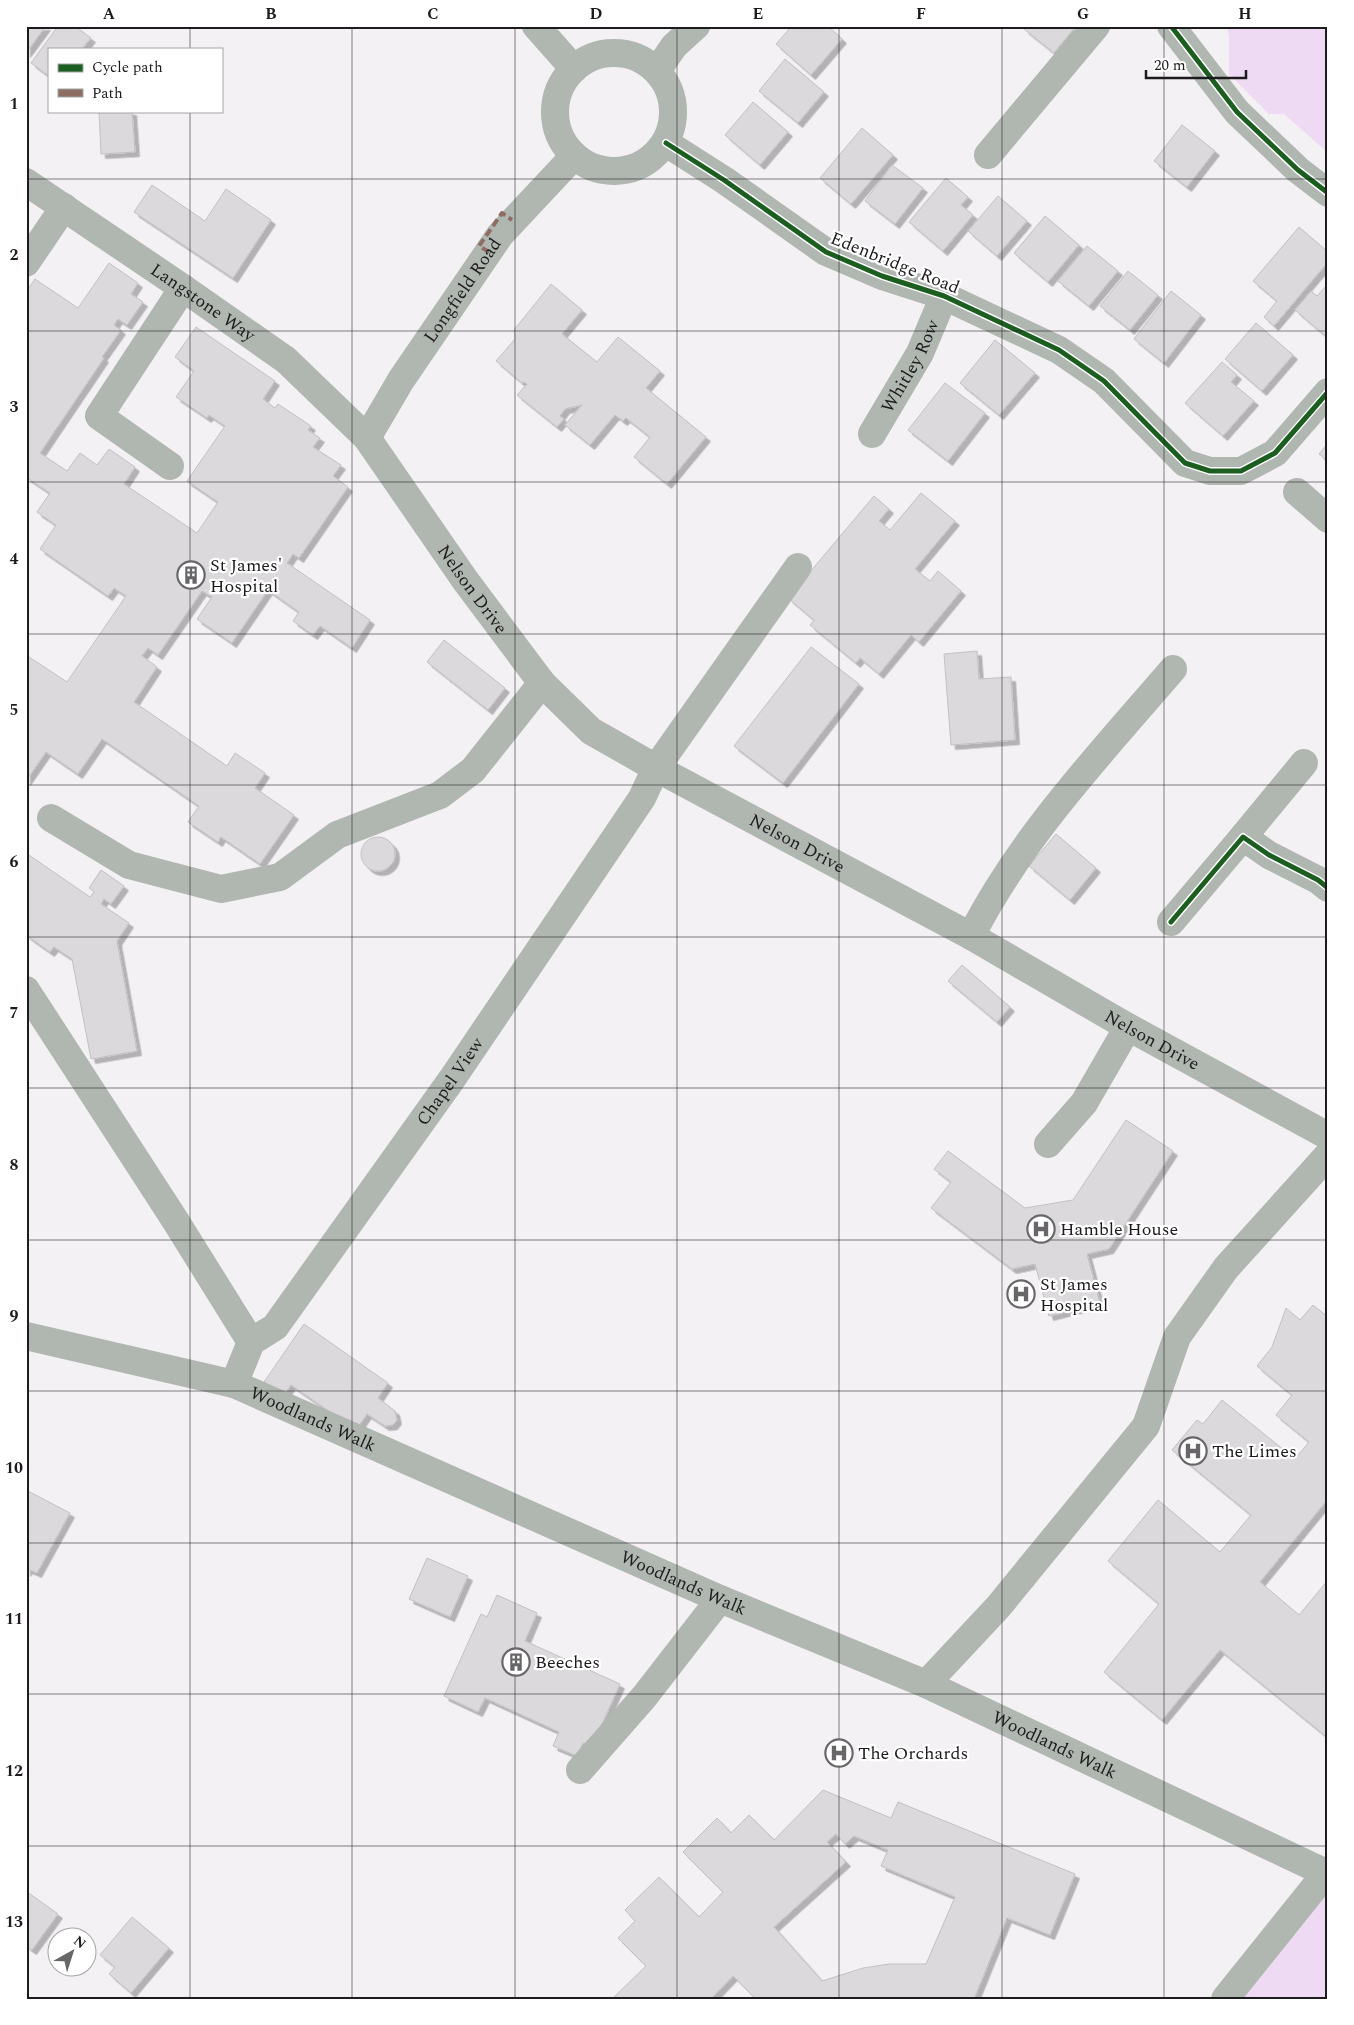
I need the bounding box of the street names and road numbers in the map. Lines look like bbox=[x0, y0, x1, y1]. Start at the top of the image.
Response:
street label: Edenbridge Road bbox=[826, 225, 964, 301]
street label: Longfield Road bbox=[417, 232, 508, 348]
street label: Langstone Way bbox=[145, 256, 262, 349]
street label: Whitley Row bbox=[874, 315, 946, 418]
street label: Nelson Drive bbox=[431, 539, 514, 640]
street label: Nelson Drive bbox=[744, 807, 850, 880]
street label: Nelson Drive bbox=[1100, 1003, 1205, 1077]
street label: Chapel View bbox=[409, 1031, 490, 1131]
street label: Woodlands Walk bbox=[246, 1379, 380, 1459]
street label: Woodlands Walk bbox=[616, 1543, 751, 1622]
street label: Woodlands Walk bbox=[988, 1704, 1122, 1786]

